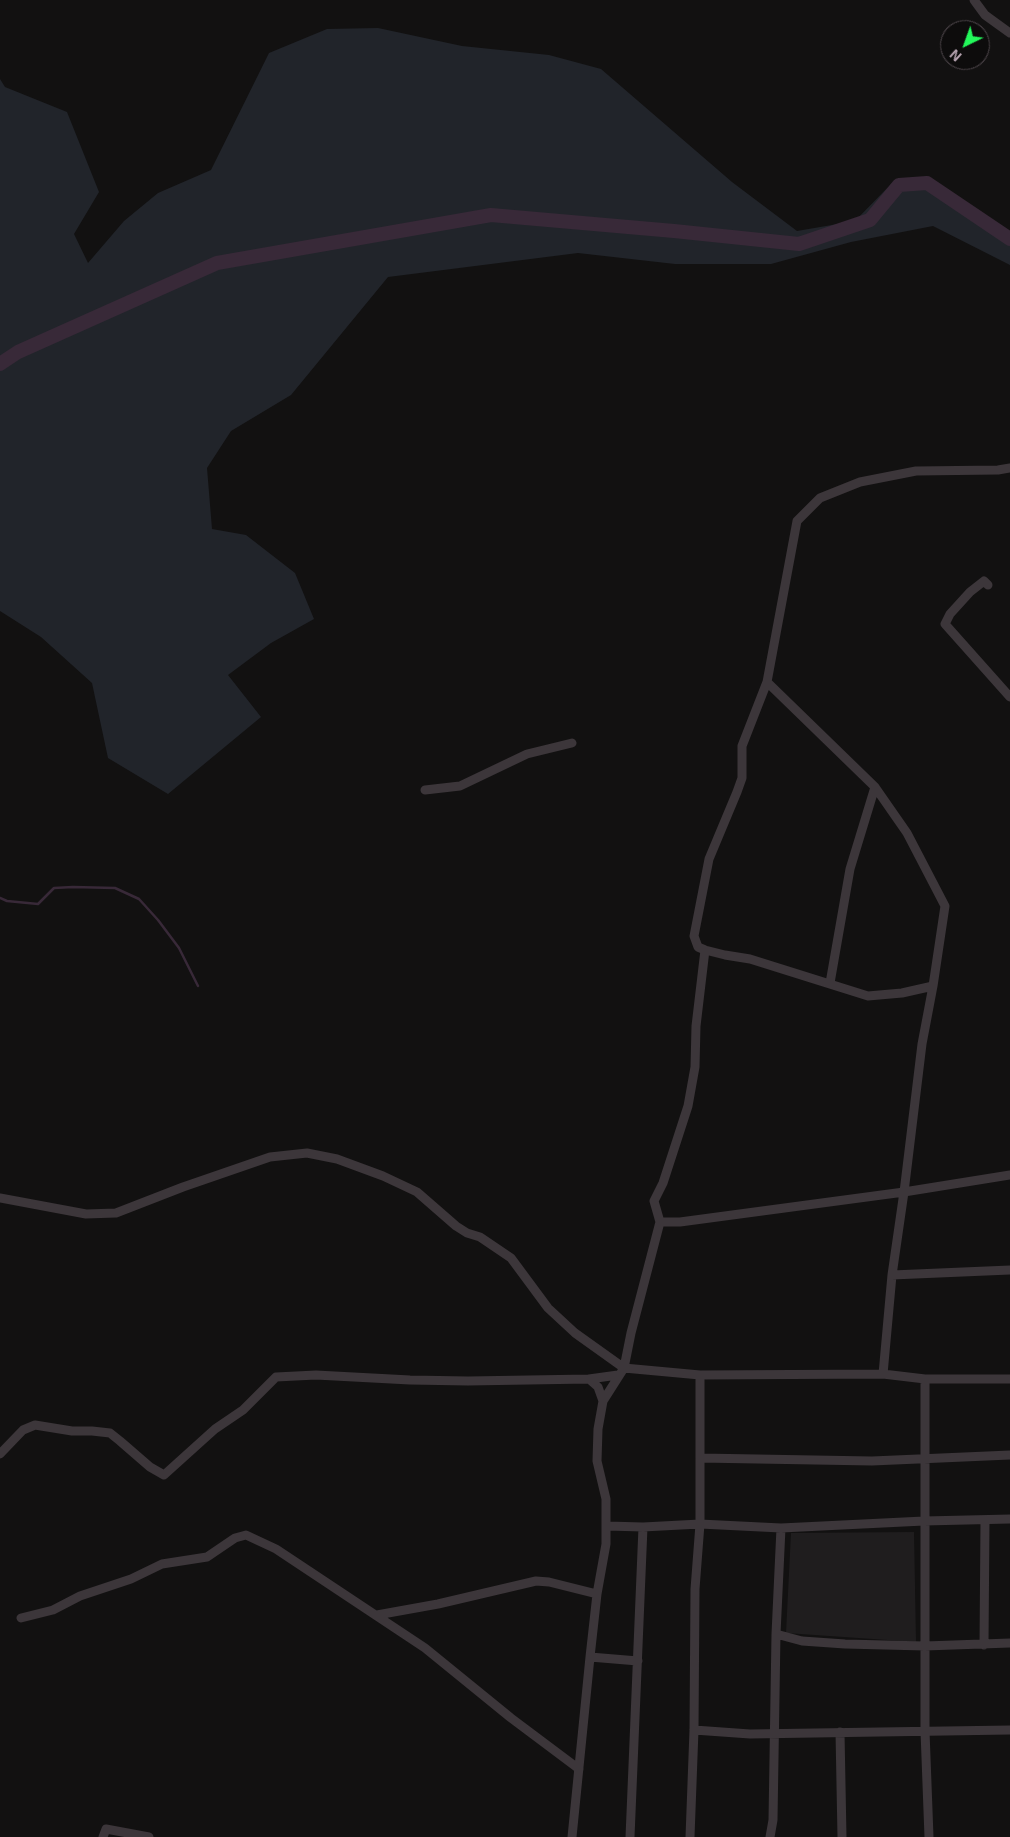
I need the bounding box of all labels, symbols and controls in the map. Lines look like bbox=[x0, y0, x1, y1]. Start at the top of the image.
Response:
north arrow bbox=[940, 20, 990, 70]
text: N bbox=[946, 46, 965, 65]

